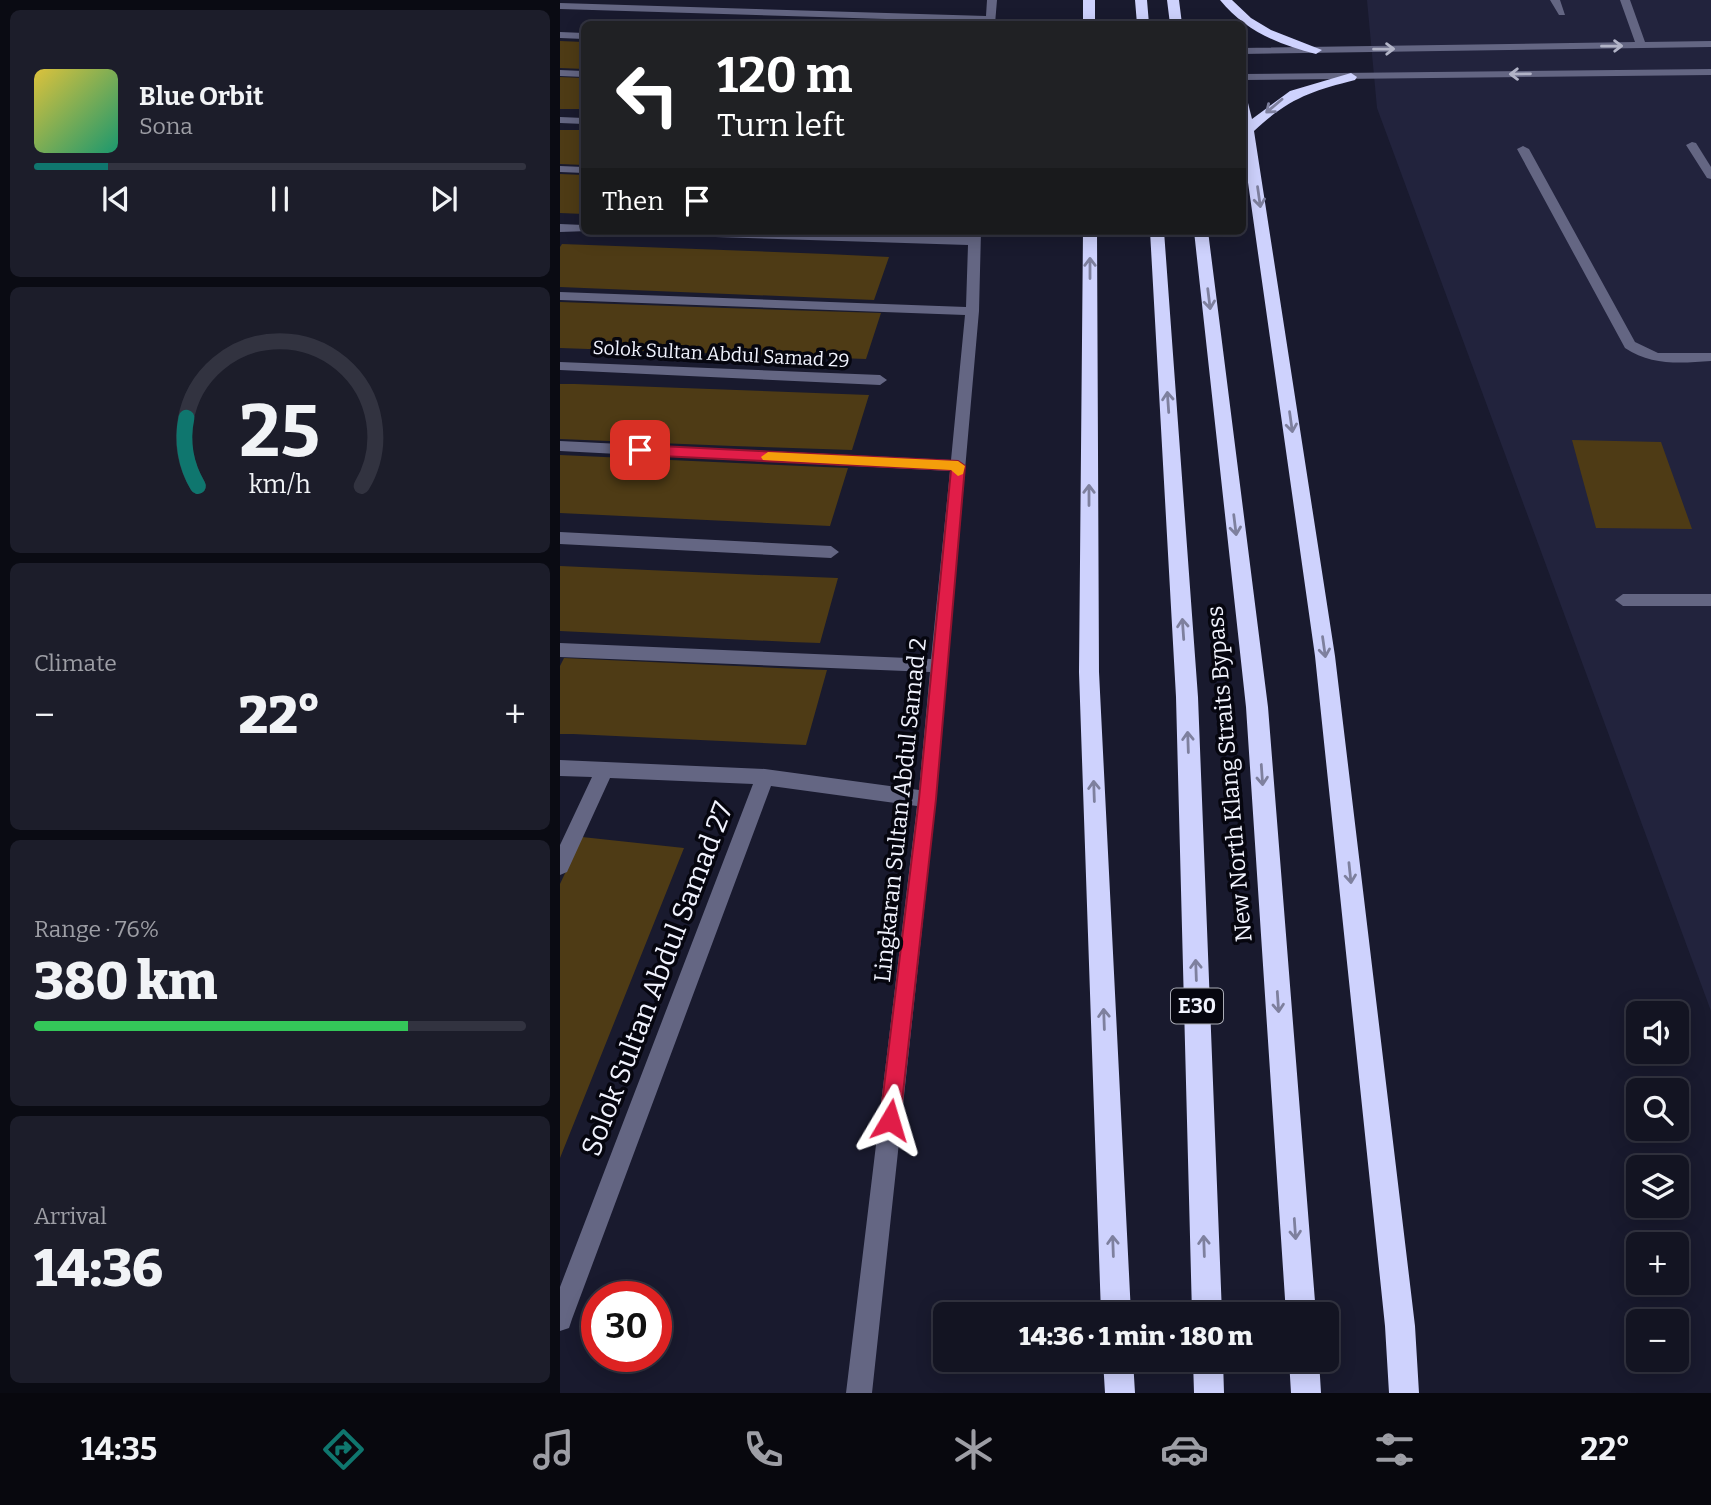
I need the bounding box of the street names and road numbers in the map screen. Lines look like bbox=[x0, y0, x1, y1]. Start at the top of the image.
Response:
street label: Solok Sultan Abdul Samad 29 bbox=[592, 336, 850, 372]
street label: New North Klang Straits Bypass bbox=[1200, 605, 1258, 943]
street label: Lingkaran Sultan Abdul Samad 2 bbox=[868, 636, 932, 984]
street label: Solok Sultan Abdul Samad 27 bbox=[574, 797, 740, 1161]
road number: E30 bbox=[1171, 988, 1223, 1024]

